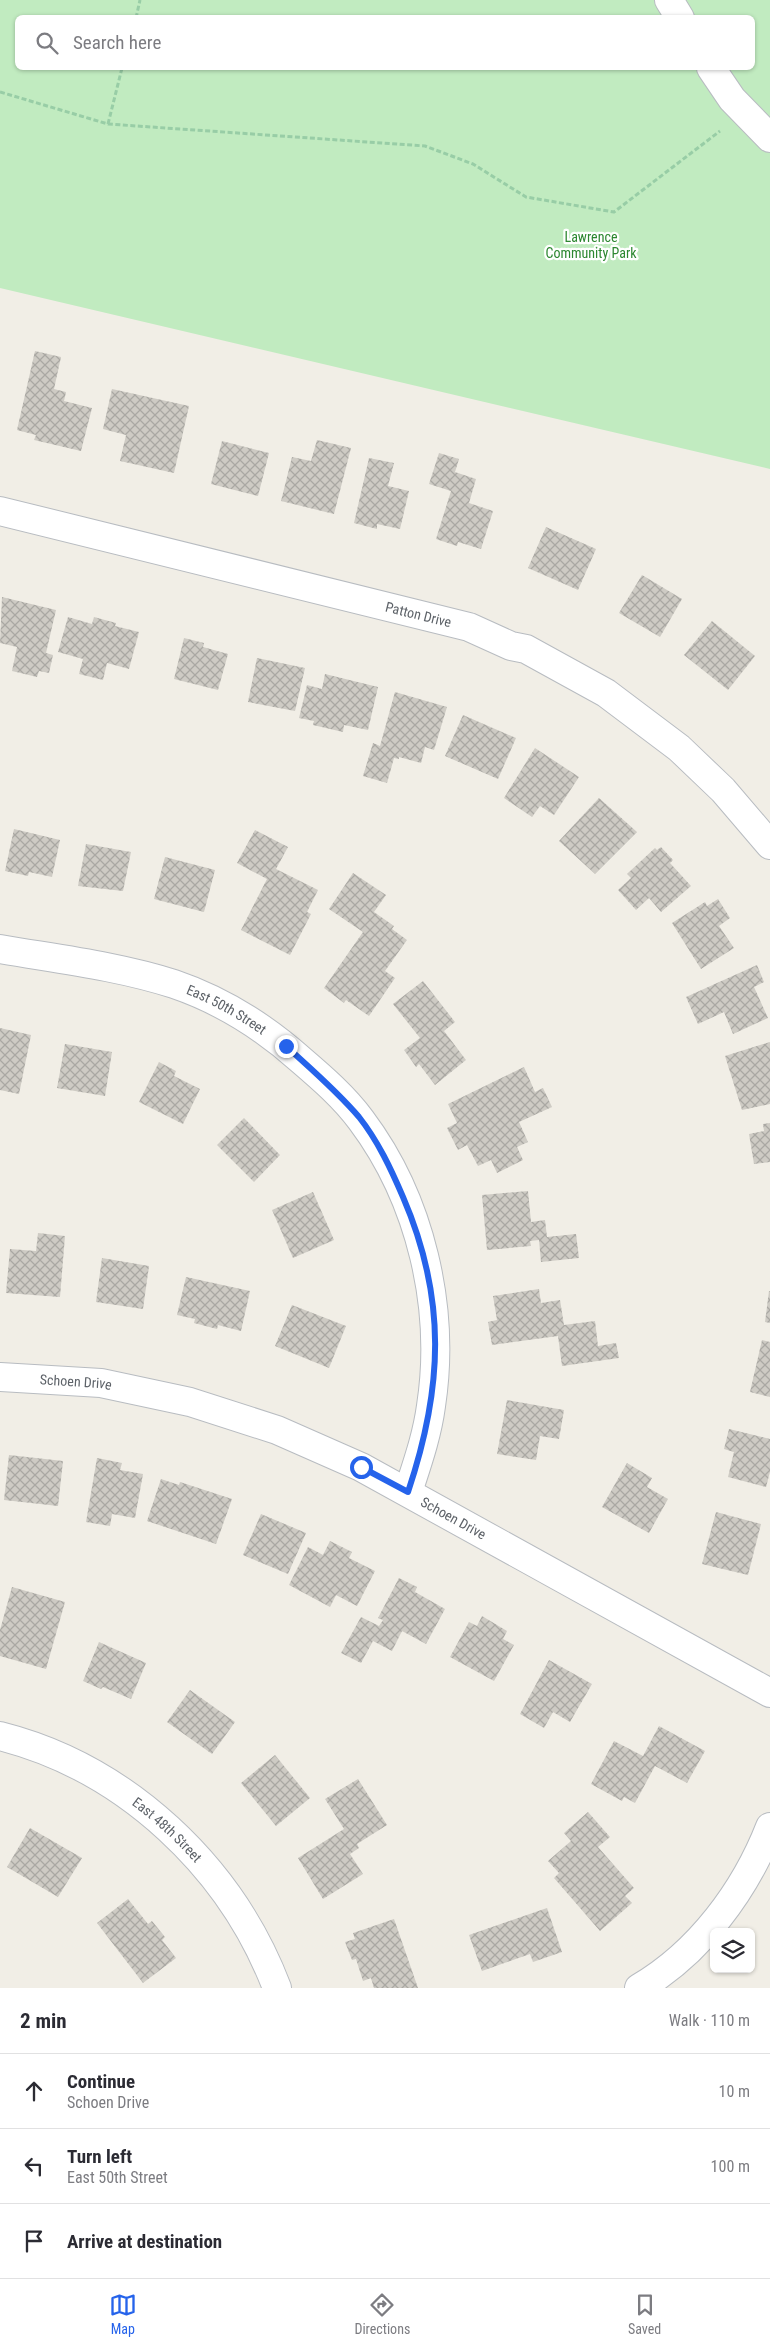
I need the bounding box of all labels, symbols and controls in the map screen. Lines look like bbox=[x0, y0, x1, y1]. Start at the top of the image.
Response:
search box bbox=[15, 15, 755, 70]
icon: search bbox=[33, 29, 61, 57]
text: Search here bbox=[73, 31, 161, 54]
park label: Lawrence Community Park bbox=[546, 229, 637, 261]
street label: Patton Drive bbox=[384, 599, 454, 630]
street label: East 50th Street bbox=[184, 981, 269, 1038]
route end bbox=[275, 1035, 298, 1058]
street label: Schoen Drive bbox=[39, 1371, 114, 1393]
route start bbox=[350, 1456, 373, 1479]
street label: Schoen Drive bbox=[418, 1494, 489, 1543]
street label: East 48th Street bbox=[130, 1794, 205, 1865]
map controls bbox=[710, 1928, 755, 1973]
button: layers bbox=[710, 1928, 755, 1973]
text: 2 min bbox=[20, 2009, 67, 2033]
text: Walk · 110 m bbox=[669, 2011, 750, 2030]
text: Continue bbox=[67, 2070, 135, 2093]
icon: ahead bbox=[20, 2077, 48, 2105]
text: 10 m bbox=[718, 2082, 750, 2101]
text: Schoen Drive bbox=[67, 2093, 149, 2112]
text: Turn left bbox=[67, 2145, 132, 2168]
icon: left bbox=[20, 2152, 48, 2180]
text: 100 m bbox=[711, 2157, 750, 2176]
text: East 50th Street bbox=[67, 2168, 168, 2187]
icon: arrive bbox=[20, 2227, 48, 2255]
text: Arrive at destination bbox=[67, 2230, 222, 2253]
tab: Map bbox=[109, 2291, 137, 2337]
tab: Directions bbox=[354, 2291, 410, 2337]
tab: Saved bbox=[628, 2291, 661, 2337]

